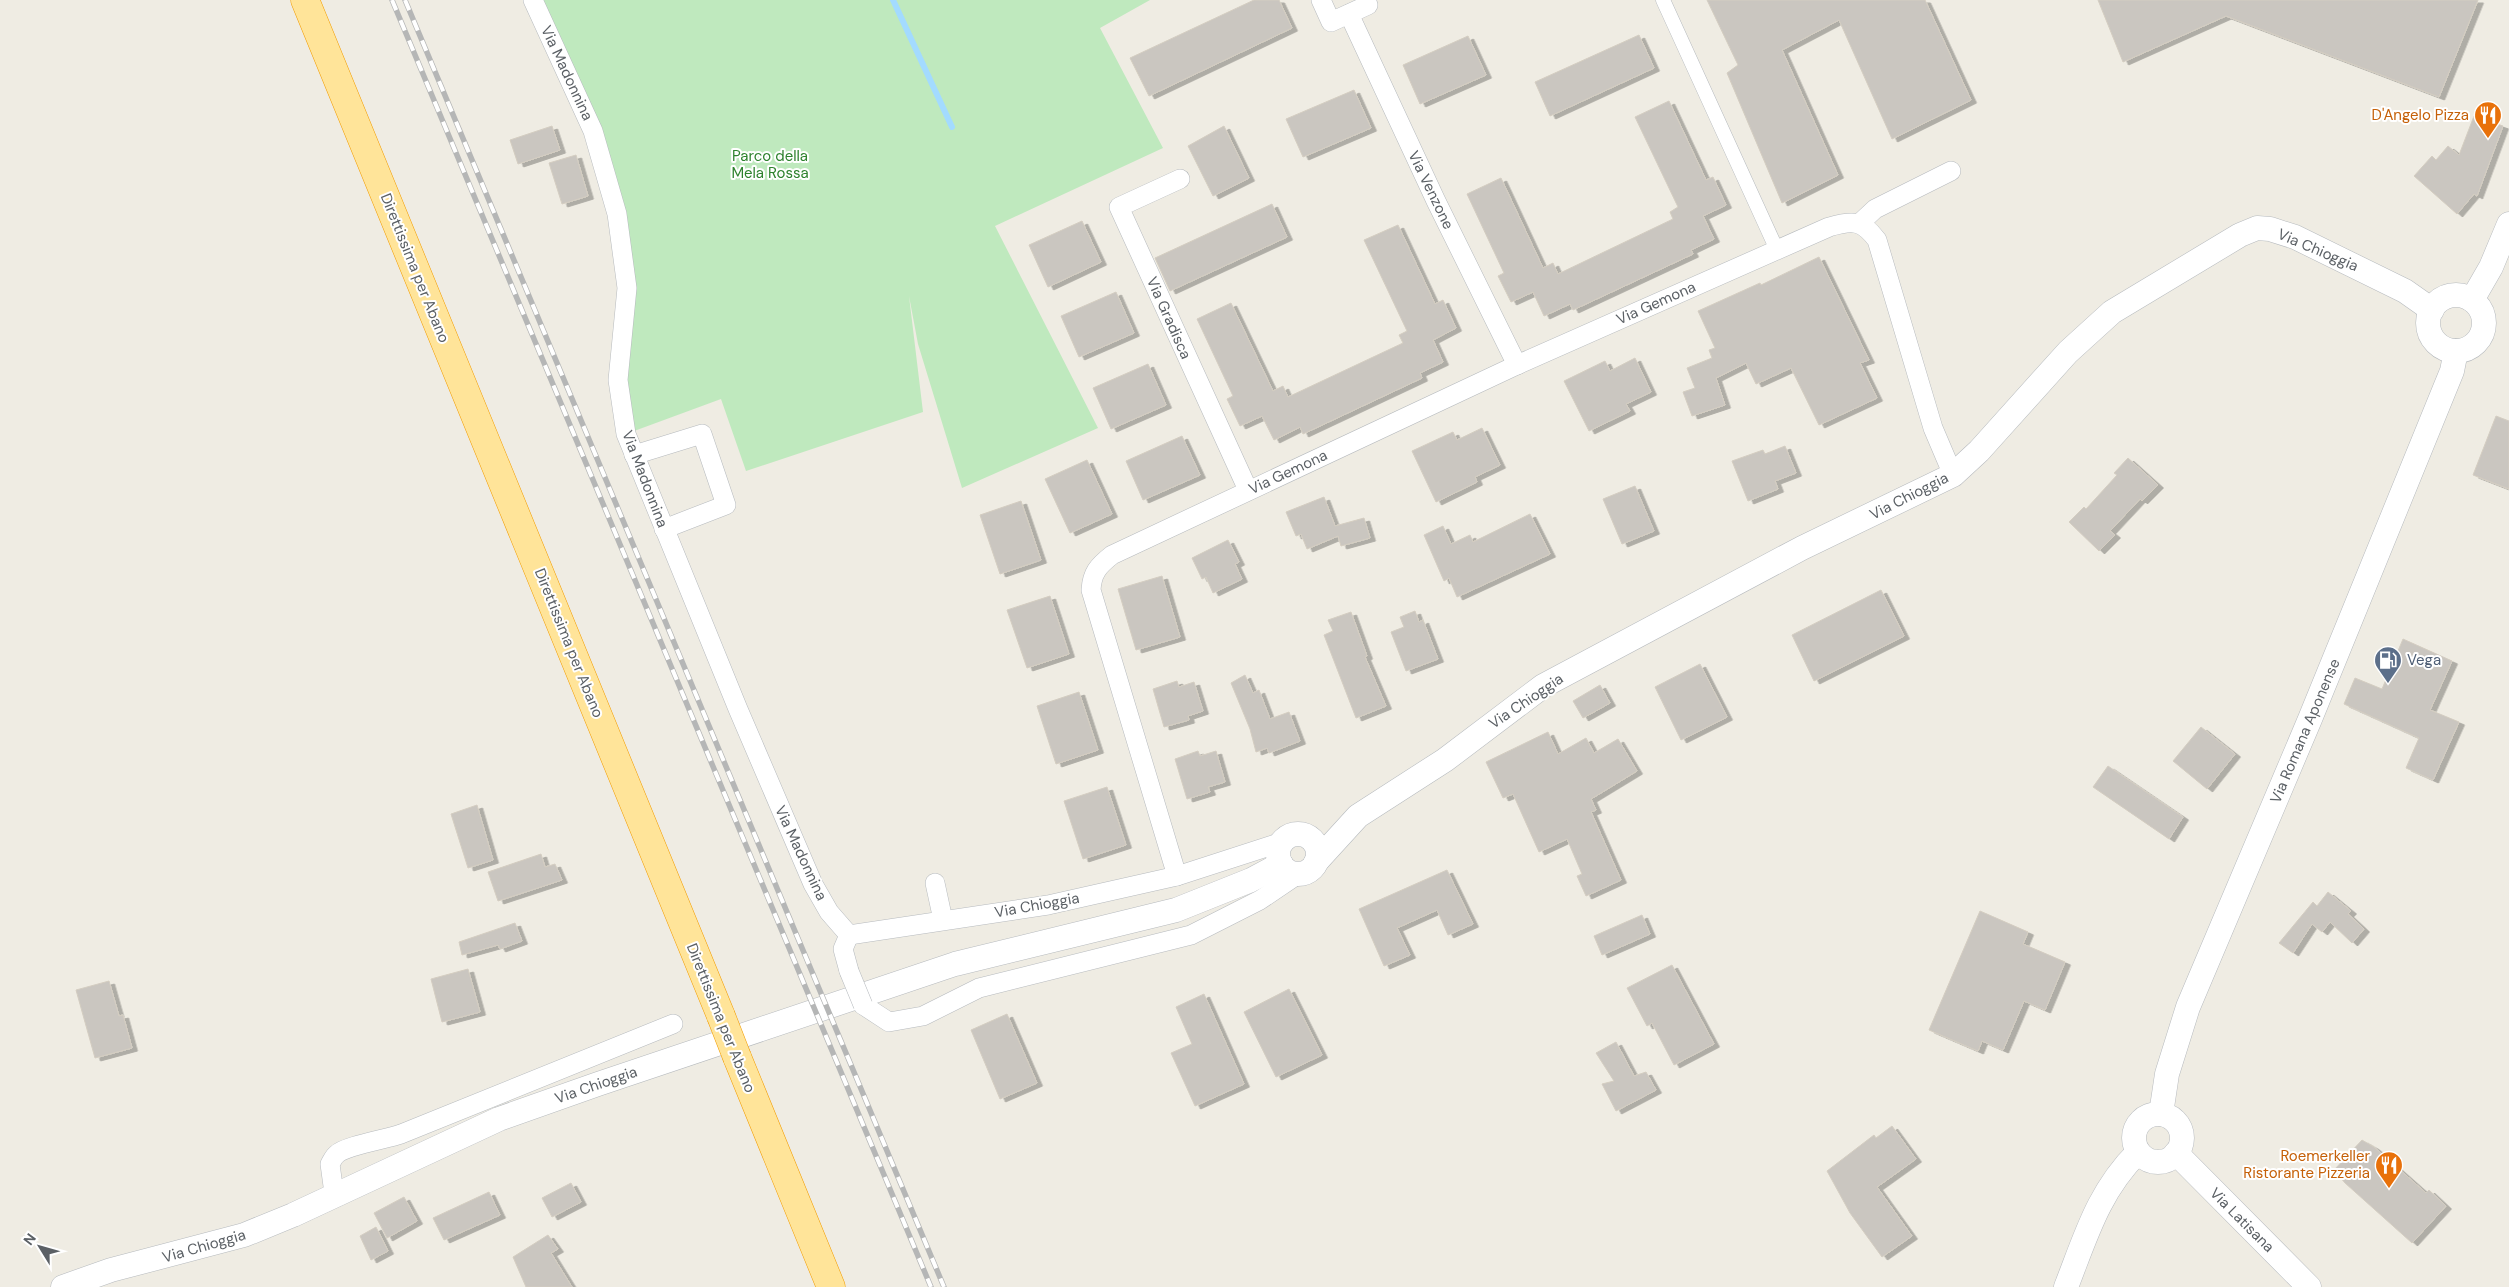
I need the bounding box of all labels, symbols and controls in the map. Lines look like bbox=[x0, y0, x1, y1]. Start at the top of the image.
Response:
street label: Via Madonnina bbox=[536, 22, 598, 124]
restaurant icon: D'Angelo Pizza bbox=[2473, 100, 2503, 139]
place label: D'Angelo Pizza bbox=[2372, 105, 2469, 125]
park label: Parco della Mela Rossa bbox=[731, 146, 809, 183]
street label: Via Venzone bbox=[1403, 147, 1459, 233]
street label: Direttissima per Abano bbox=[376, 190, 454, 346]
street label: Via Chioggia bbox=[2275, 224, 2361, 276]
street label: Via Gradisca bbox=[1142, 274, 1196, 362]
street label: Via Gemona bbox=[1613, 277, 1699, 329]
street label: Via Madonnina bbox=[617, 428, 673, 530]
street label: Via Gemona bbox=[1245, 445, 1331, 499]
street label: Via Chioggia bbox=[1866, 468, 1952, 524]
street label: Direttissima per Abano bbox=[530, 565, 608, 721]
fuel station icon: Vega bbox=[2373, 645, 2403, 684]
place label: Vega bbox=[2407, 650, 2441, 670]
street label: Via Romana Aponense bbox=[2265, 656, 2345, 806]
street label: Via Chioggia bbox=[1485, 669, 1567, 733]
street label: Via Madonnina bbox=[770, 802, 832, 904]
street label: Via Chioggia bbox=[993, 888, 1081, 922]
street label: Direttissima per Abano bbox=[682, 940, 760, 1096]
street label: Via Chioggia bbox=[552, 1062, 640, 1108]
place label: Roemerkeller Ristorante Pizzeria bbox=[2243, 1146, 2370, 1183]
restaurant icon: Roemerkeller Ristorante Pizzeria bbox=[2374, 1150, 2404, 1189]
street label: Via Latisana bbox=[2205, 1183, 2279, 1257]
north arrow bbox=[15, 1222, 65, 1272]
street label: Via Chioggia bbox=[160, 1225, 248, 1267]
text: N bbox=[19, 1230, 40, 1249]

